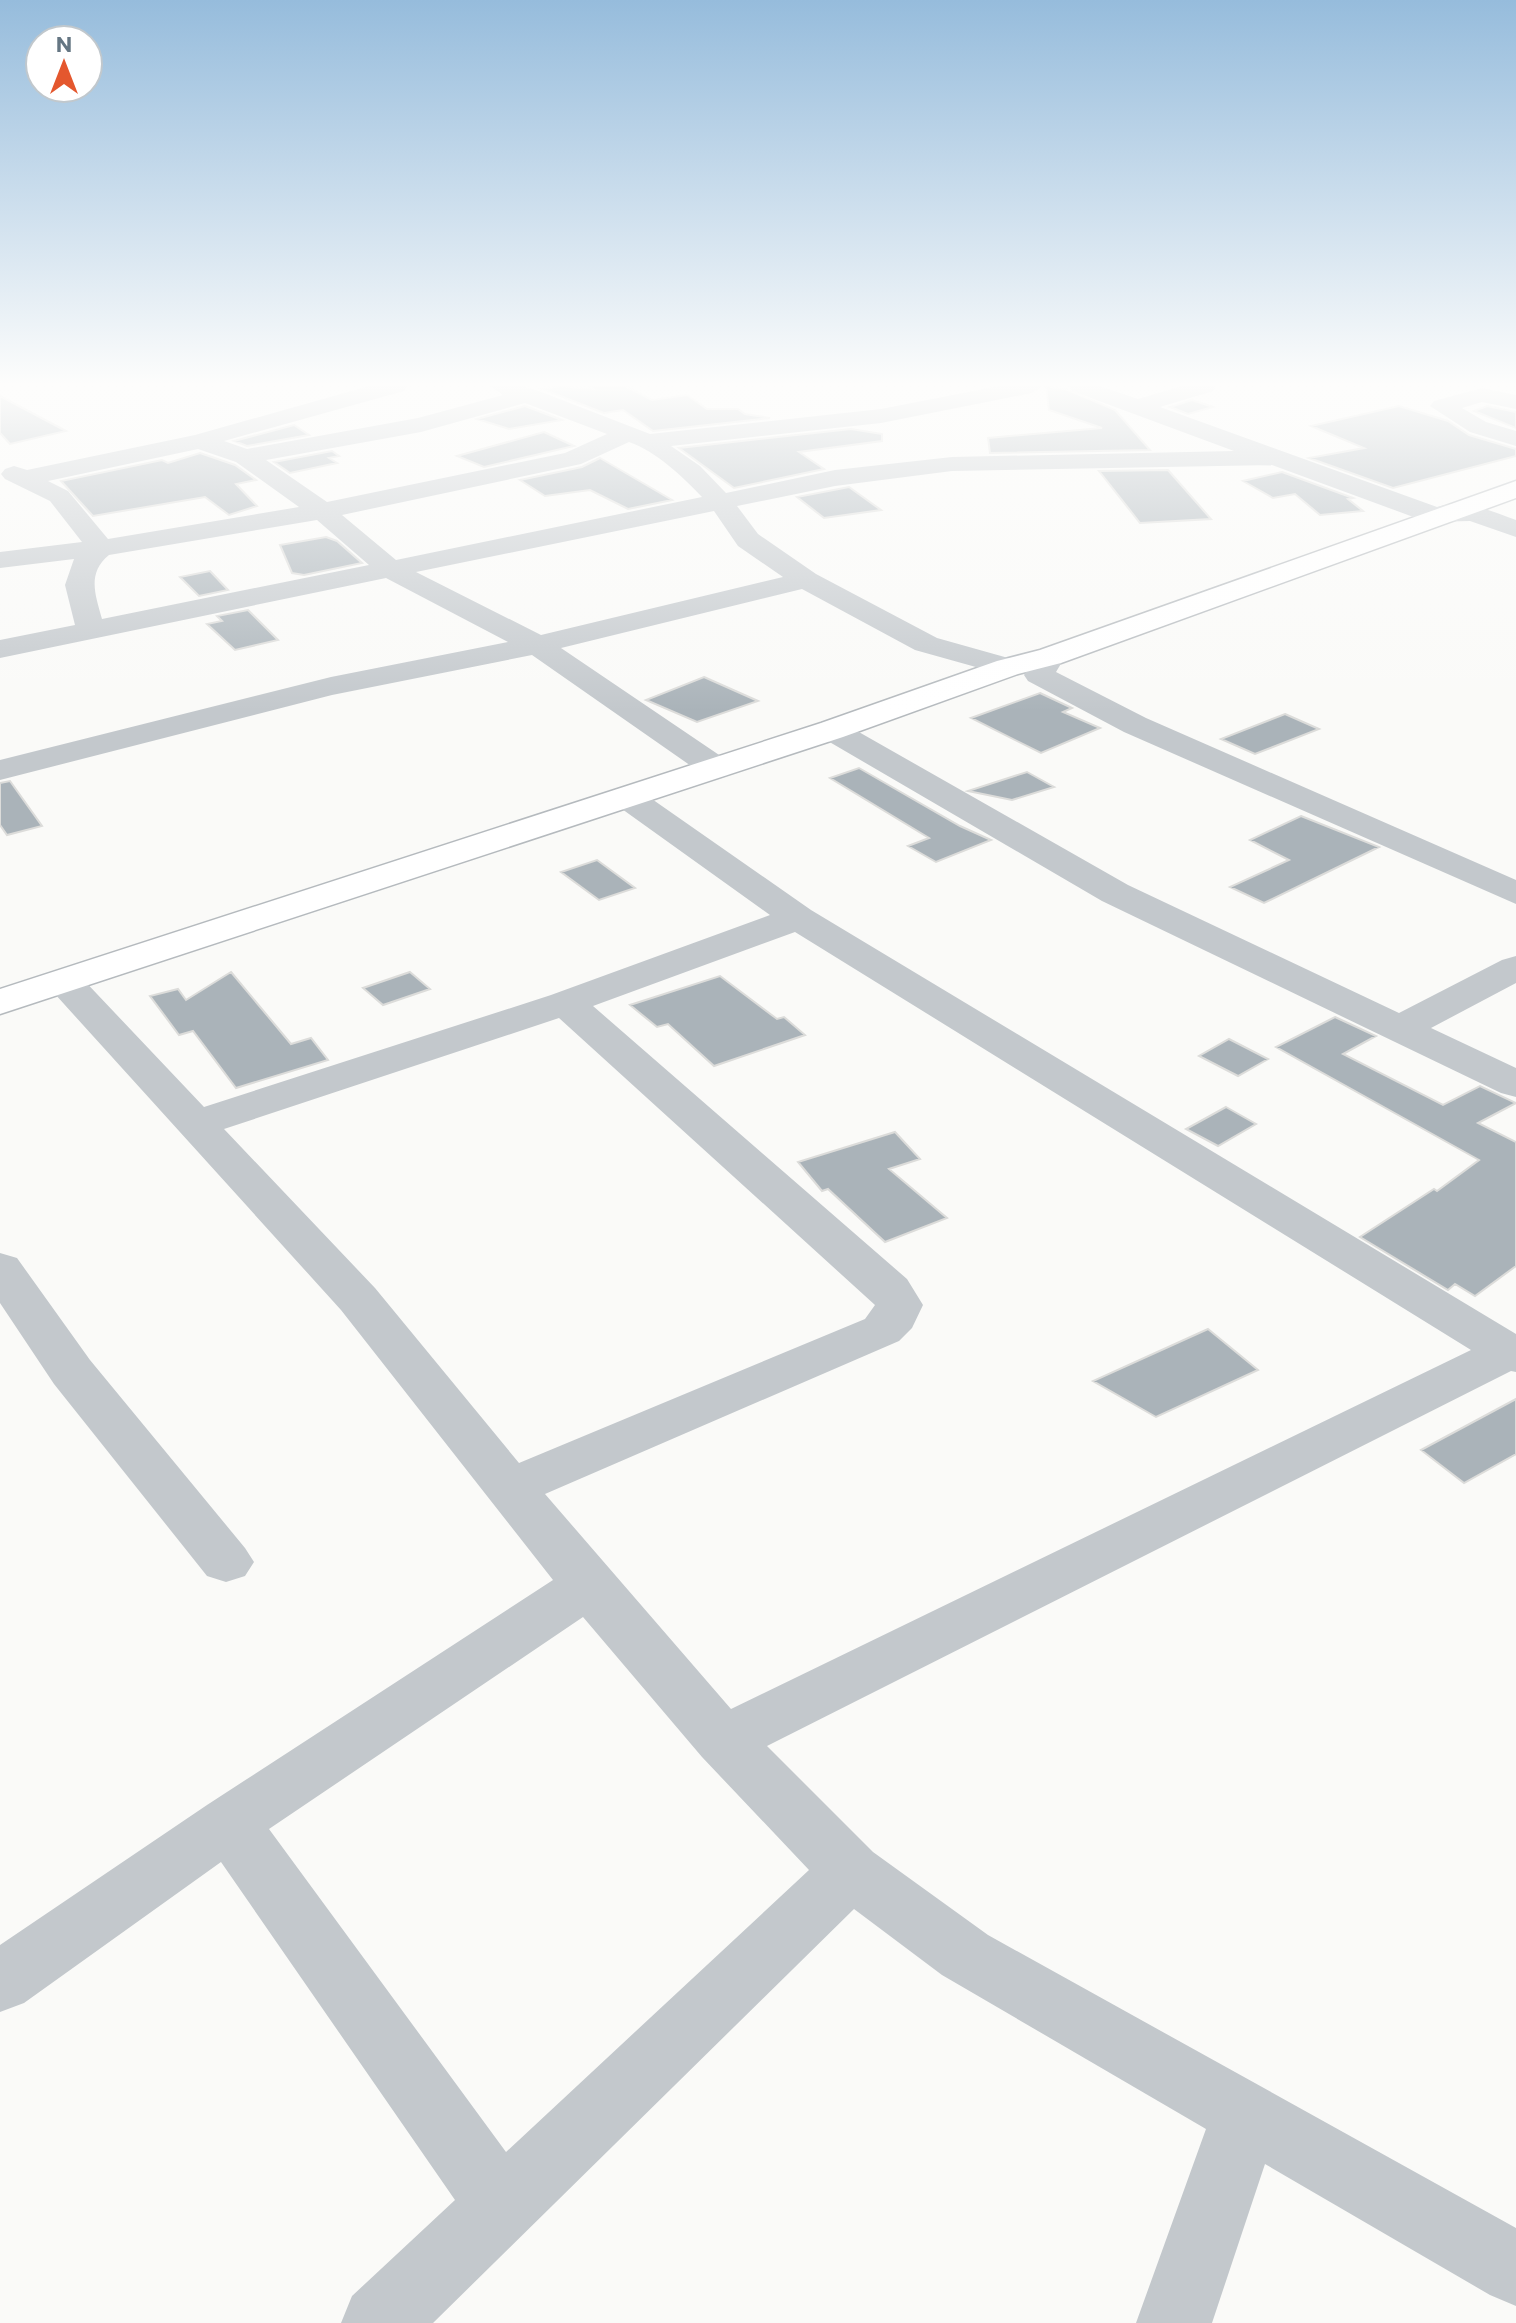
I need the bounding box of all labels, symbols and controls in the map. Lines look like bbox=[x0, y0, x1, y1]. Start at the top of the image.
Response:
north arrow bbox=[24, 24, 104, 104]
text: N bbox=[56, 30, 72, 57]

